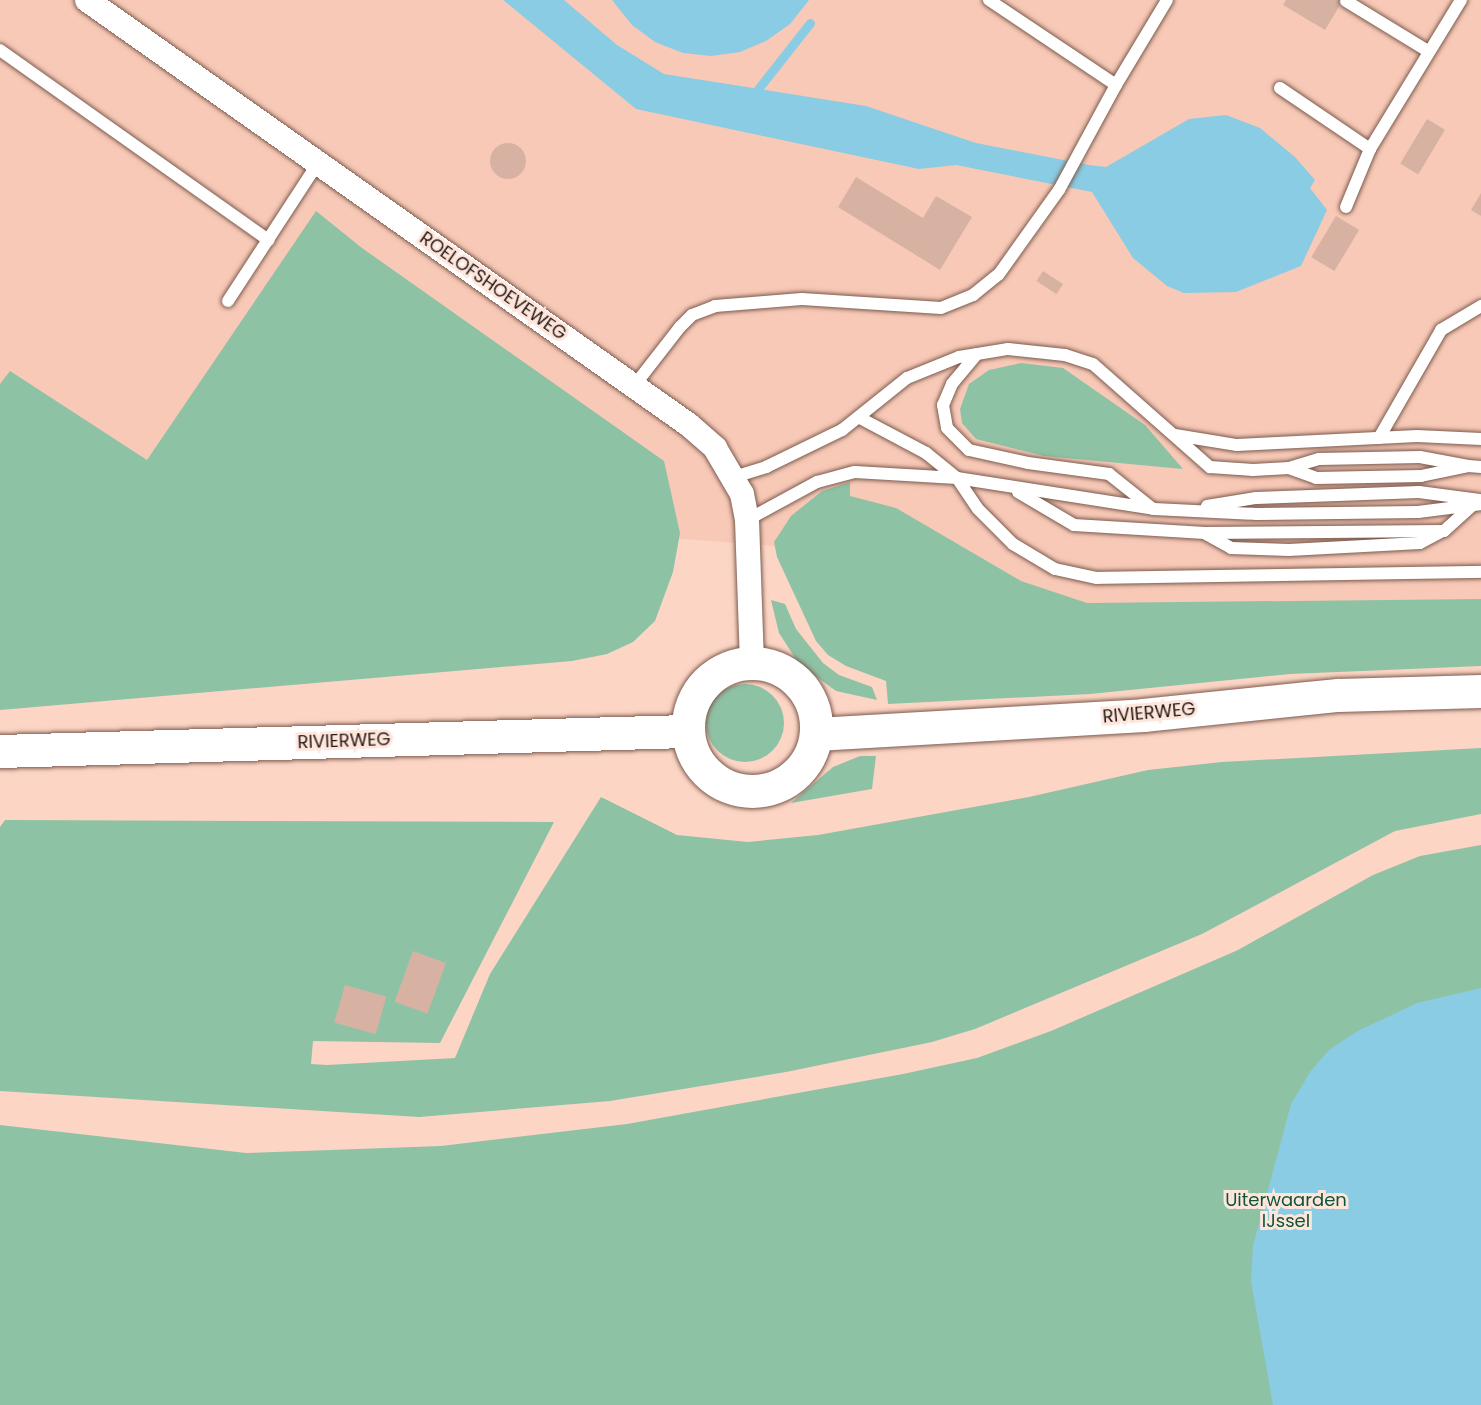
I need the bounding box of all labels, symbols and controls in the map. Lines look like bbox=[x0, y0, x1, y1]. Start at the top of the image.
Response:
street label: ROELOFSHOEVEWEG bbox=[416, 227, 570, 345]
street label: RIVIERWEG bbox=[1102, 698, 1196, 728]
street label: RIVIERWEG bbox=[297, 729, 391, 753]
park label: Uiterwaarden IJssel bbox=[1225, 1190, 1347, 1232]

